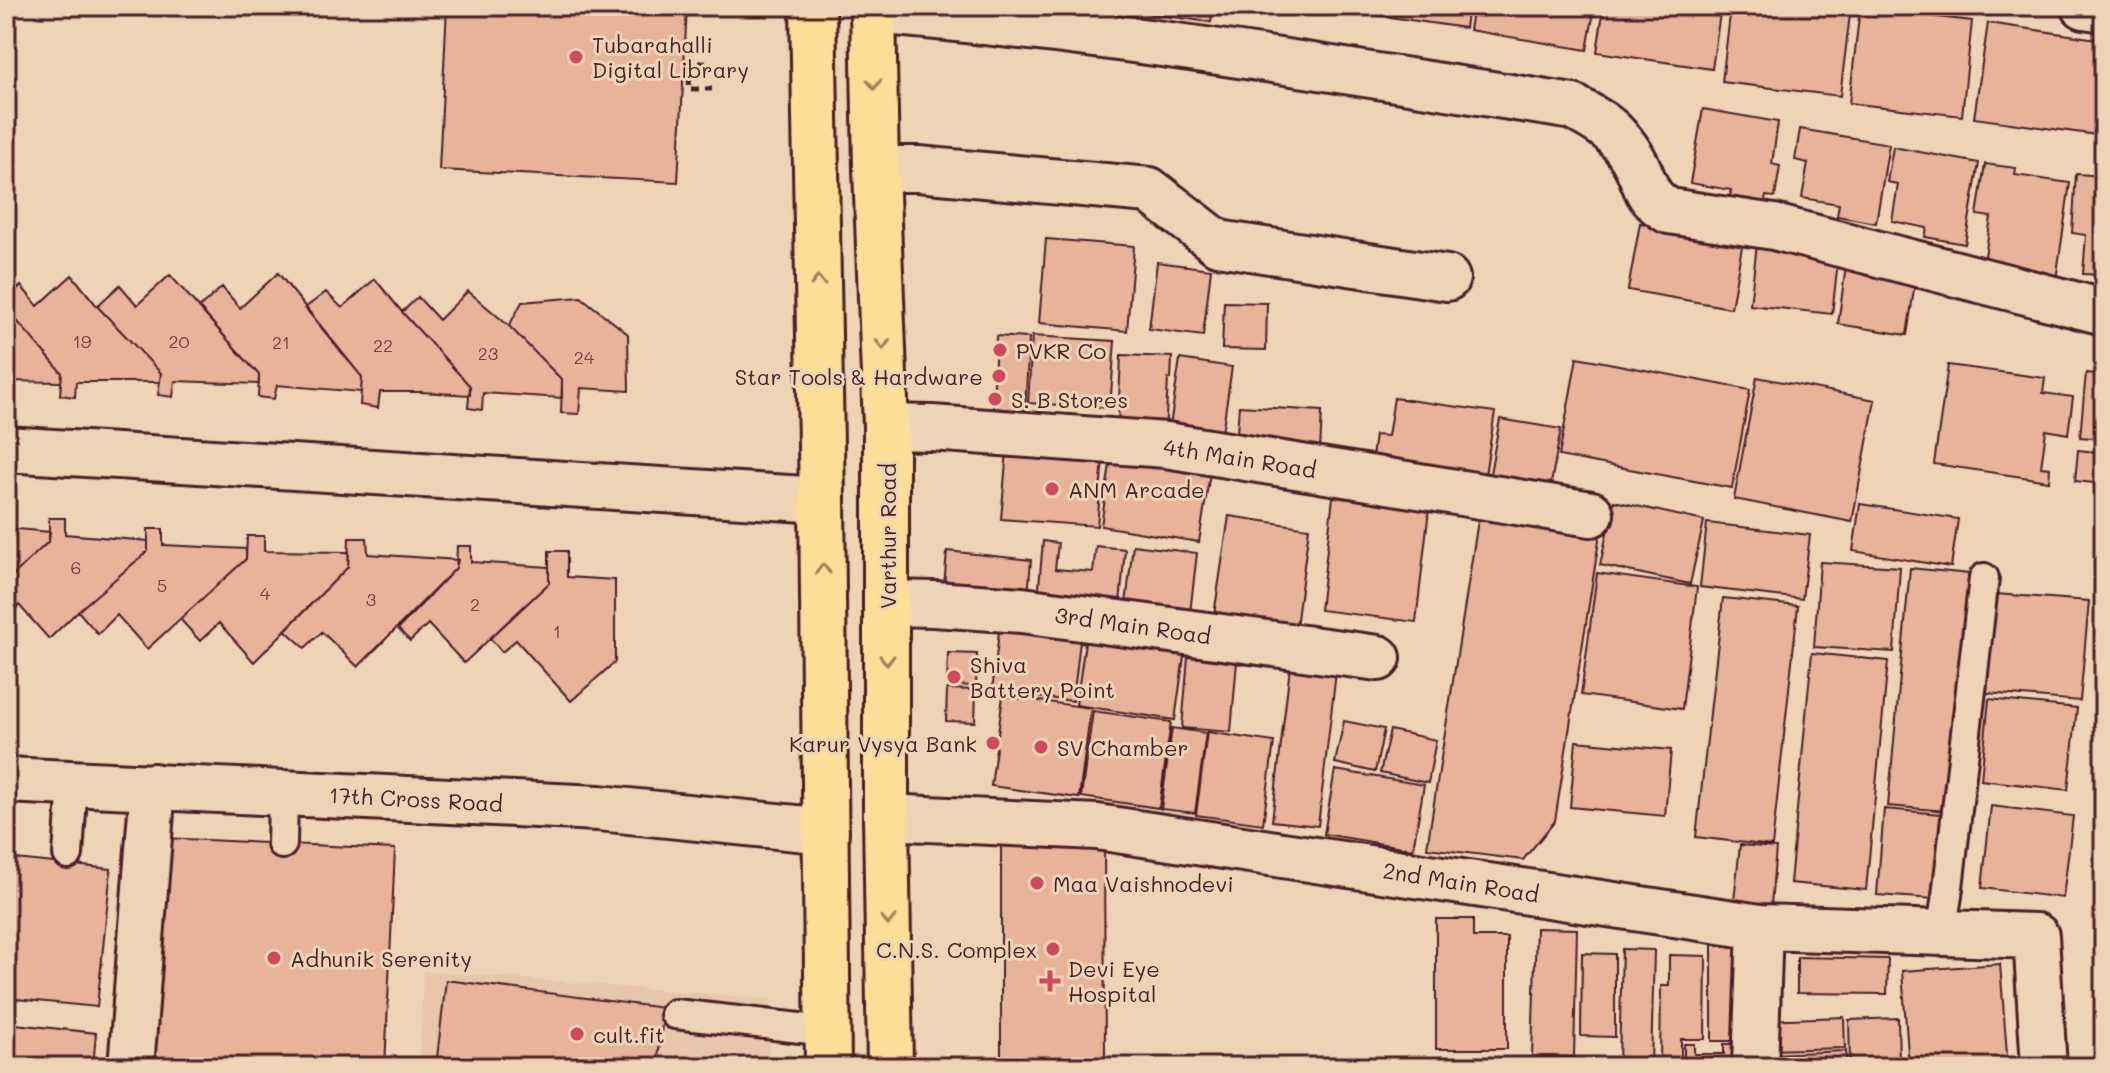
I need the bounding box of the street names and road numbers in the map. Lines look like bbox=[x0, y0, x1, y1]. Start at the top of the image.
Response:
street label: 4th Main Road bbox=[1162, 432, 1318, 484]
street label: Varthur Road bbox=[873, 463, 902, 609]
street label: 3rd Main Road bbox=[1053, 600, 1213, 650]
street label: 17th Cross Road bbox=[328, 780, 504, 818]
street label: 2nd Main Road bbox=[1381, 855, 1541, 909]

